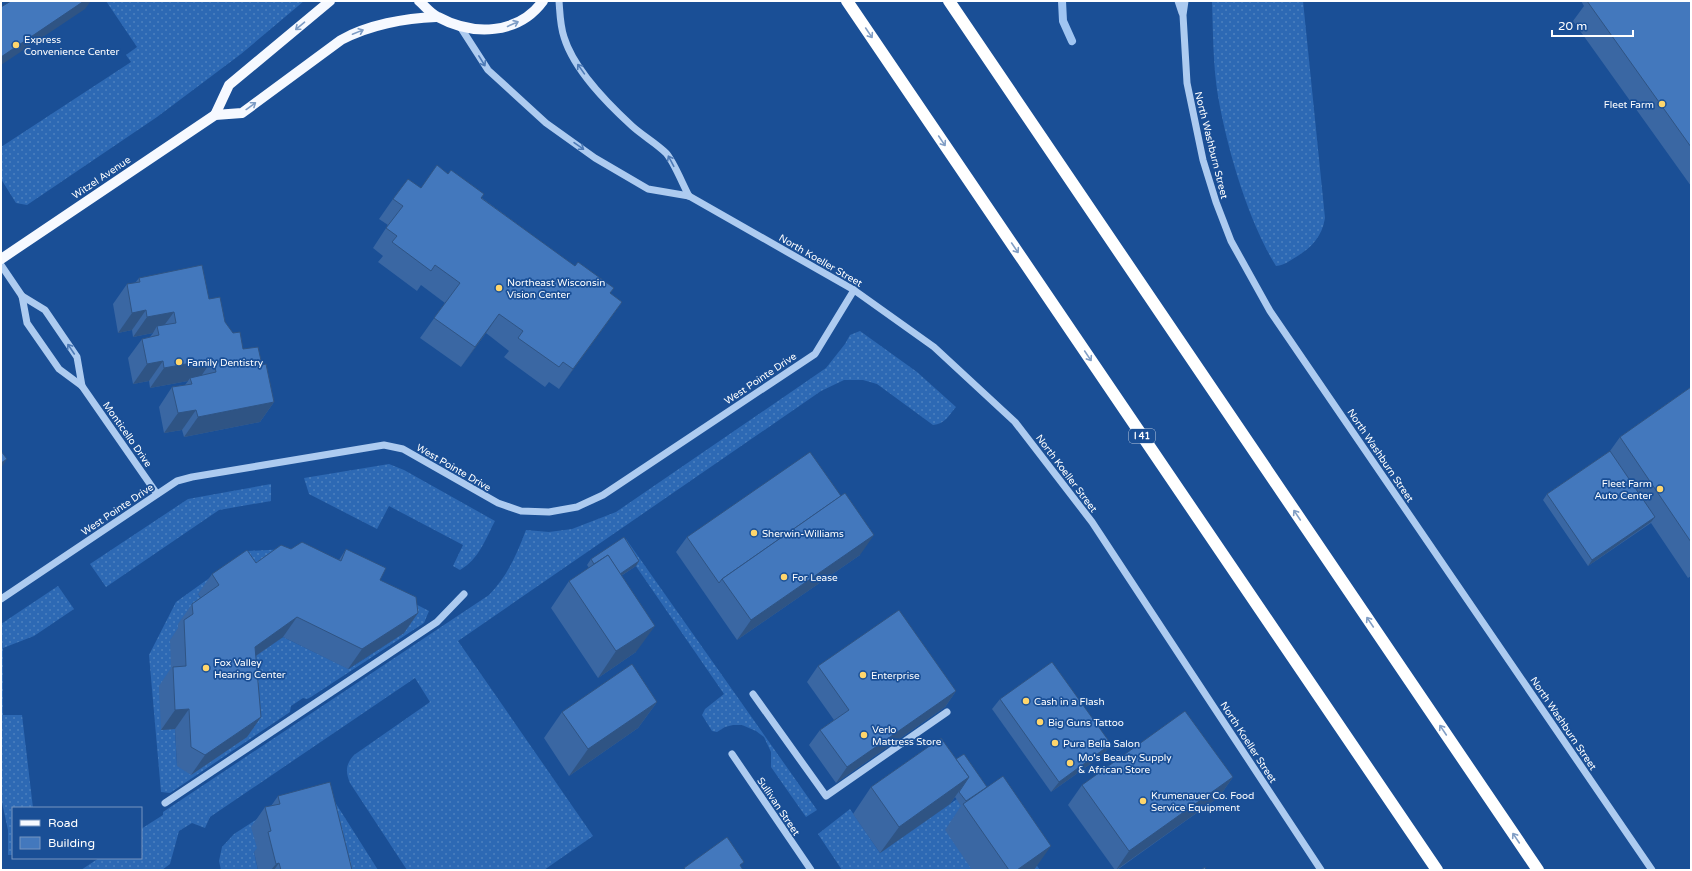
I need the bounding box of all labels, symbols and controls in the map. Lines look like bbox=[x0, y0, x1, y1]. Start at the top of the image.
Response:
scale bar bbox=[1552, 12, 1633, 38]
text: 20 m bbox=[1558, 19, 1587, 33]
one-way arrow bbox=[506, 20, 518, 27]
one-way arrow bbox=[295, 22, 306, 31]
one-way arrow bbox=[351, 27, 363, 35]
one-way arrow bbox=[865, 27, 873, 38]
place label: Express Convenience Center bbox=[24, 34, 119, 58]
marker: Express Convenience Center bbox=[11, 40, 21, 50]
one-way arrow bbox=[478, 55, 486, 67]
one-way arrow bbox=[577, 64, 585, 75]
street label: North Washburn Street bbox=[1192, 90, 1230, 200]
place label: Fleet Farm bbox=[1604, 99, 1654, 111]
marker: Fleet Farm bbox=[1657, 99, 1667, 109]
one-way arrow bbox=[246, 102, 257, 110]
one-way arrow bbox=[938, 135, 946, 146]
one-way arrow bbox=[573, 142, 584, 150]
street label: Witzel Avenue bbox=[70, 154, 133, 202]
one-way arrow bbox=[667, 156, 674, 168]
street label: North Koeller Street bbox=[777, 232, 865, 290]
one-way arrow bbox=[1011, 243, 1019, 254]
place label: Northeast Wisconsin Vision Center bbox=[507, 277, 605, 301]
marker: Northeast Wisconsin Vision Center bbox=[494, 283, 504, 293]
one-way arrow bbox=[67, 344, 75, 355]
street label: West Pointe Drive bbox=[722, 350, 799, 407]
one-way arrow bbox=[1084, 350, 1092, 361]
marker: Family Dentistry bbox=[174, 357, 184, 367]
place label: Family Dentistry bbox=[187, 357, 264, 369]
street label: Monticello Drive bbox=[100, 400, 154, 470]
street label: North Washburn Street bbox=[1344, 407, 1416, 505]
road number: I 41 bbox=[1129, 429, 1155, 443]
street label: North Koeller Street bbox=[1033, 432, 1100, 515]
street label: West Pointe Drive bbox=[414, 442, 493, 494]
place label: Fleet Farm Auto Center bbox=[1595, 478, 1652, 502]
street label: West Pointe Drive bbox=[79, 481, 156, 538]
marker: Fleet Farm Auto Center bbox=[1655, 484, 1665, 494]
one-way arrow bbox=[1293, 510, 1301, 521]
marker: Sherwin-Williams bbox=[749, 528, 759, 538]
place label: Sherwin-Williams bbox=[762, 528, 844, 540]
marker: For Lease bbox=[779, 572, 789, 582]
place label: For Lease bbox=[792, 572, 838, 584]
one-way arrow bbox=[1366, 617, 1374, 628]
place label: Fox Valley Hearing Center bbox=[214, 657, 286, 681]
marker: Fox Valley Hearing Center bbox=[201, 663, 211, 673]
marker: Enterprise bbox=[858, 670, 868, 680]
place label: Enterprise bbox=[871, 670, 920, 682]
street label: North Washburn Street bbox=[1527, 675, 1599, 773]
marker: Cash in a Flash bbox=[1021, 696, 1031, 706]
place label: Cash in a Flash bbox=[1034, 696, 1104, 708]
street label: North Koeller Street bbox=[1217, 700, 1279, 786]
marker: Big Guns Tattoo bbox=[1035, 717, 1045, 727]
place label: Big Guns Tattoo bbox=[1048, 717, 1124, 729]
place label: Verlo Mattress Store bbox=[872, 724, 942, 748]
one-way arrow bbox=[1439, 725, 1447, 736]
marker: Verlo Mattress Store bbox=[859, 730, 869, 740]
marker: Pura Bella Salon bbox=[1050, 738, 1060, 748]
place label: Pura Bella Salon bbox=[1063, 738, 1140, 750]
place label: Mo's Beauty Supply & African Store bbox=[1078, 752, 1172, 776]
marker: Mo's Beauty Supply & African Store bbox=[1065, 758, 1075, 768]
street label: Sullivan Street bbox=[754, 775, 802, 838]
place label: Krumenauer Co. Food Service Equipment bbox=[1151, 790, 1254, 814]
marker: Krumenauer Co. Food Service Equipment bbox=[1138, 796, 1148, 806]
legend bbox=[12, 807, 142, 859]
text: Road bbox=[48, 816, 78, 830]
one-way arrow bbox=[1512, 833, 1520, 844]
text: Building bbox=[48, 836, 95, 850]

